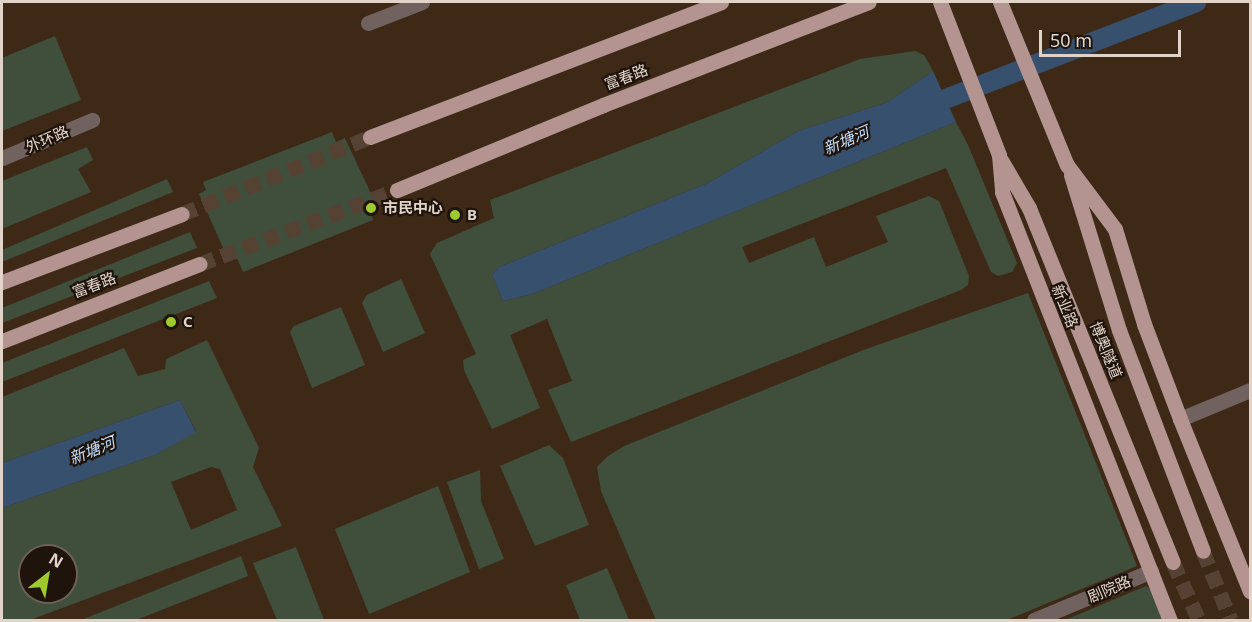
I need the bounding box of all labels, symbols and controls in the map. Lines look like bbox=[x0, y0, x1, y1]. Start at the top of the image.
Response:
scale bar bbox=[1042, 18, 1184, 56]
text: 50 m bbox=[1050, 28, 1092, 52]
street label: 富春路 bbox=[602, 61, 650, 93]
street label: 外环路 bbox=[23, 122, 71, 156]
water label: 新塘河 bbox=[820, 122, 872, 158]
place label: 市民中心 bbox=[383, 199, 443, 217]
marker: 市民中心 bbox=[364, 201, 378, 215]
place label: B bbox=[467, 206, 477, 224]
marker: B bbox=[448, 208, 462, 222]
street label: 富春路 bbox=[70, 269, 118, 301]
street label: 新业路 bbox=[1048, 282, 1082, 330]
place label: C bbox=[183, 313, 193, 331]
marker: C bbox=[164, 315, 178, 329]
street label: 博奥隧道 bbox=[1086, 319, 1126, 381]
water label: 新塘河 bbox=[66, 432, 118, 468]
north arrow bbox=[18, 544, 78, 604]
text: N bbox=[45, 548, 67, 573]
street label: 剧院路 bbox=[1085, 572, 1133, 606]

